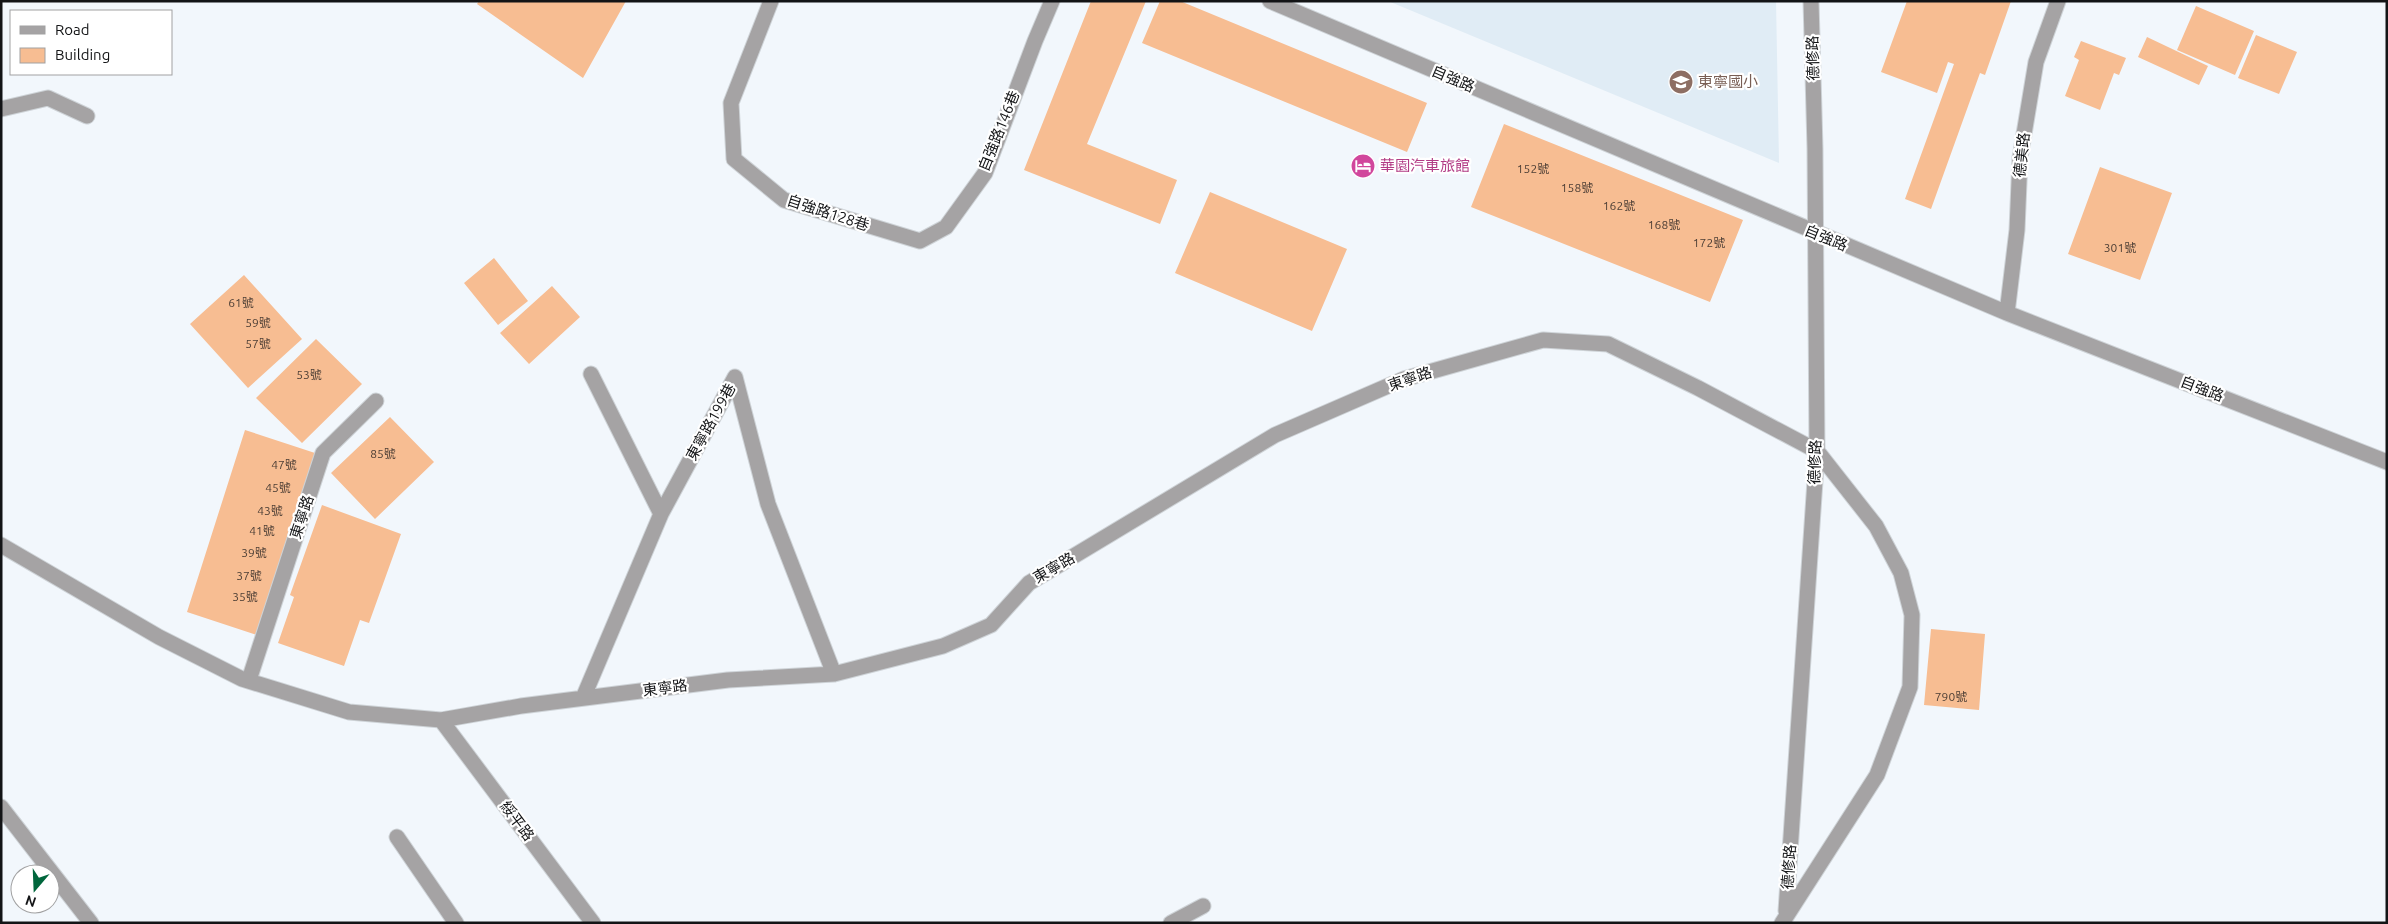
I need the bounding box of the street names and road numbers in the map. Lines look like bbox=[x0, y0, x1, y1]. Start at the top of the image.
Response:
street label: 德修路 bbox=[1804, 35, 1821, 81]
street label: 自強路 bbox=[1429, 62, 1477, 95]
street label: 自強路146巷 bbox=[975, 88, 1022, 174]
street label: 德美路 bbox=[2011, 132, 2032, 178]
street label: 自強路128巷 bbox=[785, 191, 871, 234]
street label: 自強路 bbox=[1802, 221, 1850, 254]
street label: 東寧路 bbox=[1386, 363, 1434, 394]
street label: 自強路 bbox=[2178, 373, 2226, 405]
street label: 東寧路199巷 bbox=[682, 380, 739, 463]
street label: 德修路 bbox=[1805, 439, 1824, 485]
street label: 東寧路 bbox=[286, 493, 317, 541]
street label: 東寧路 bbox=[1030, 549, 1077, 586]
street label: 東寧路 bbox=[642, 676, 688, 699]
street label: 綏平路 bbox=[497, 798, 538, 844]
street label: 德修路 bbox=[1778, 844, 1799, 890]

